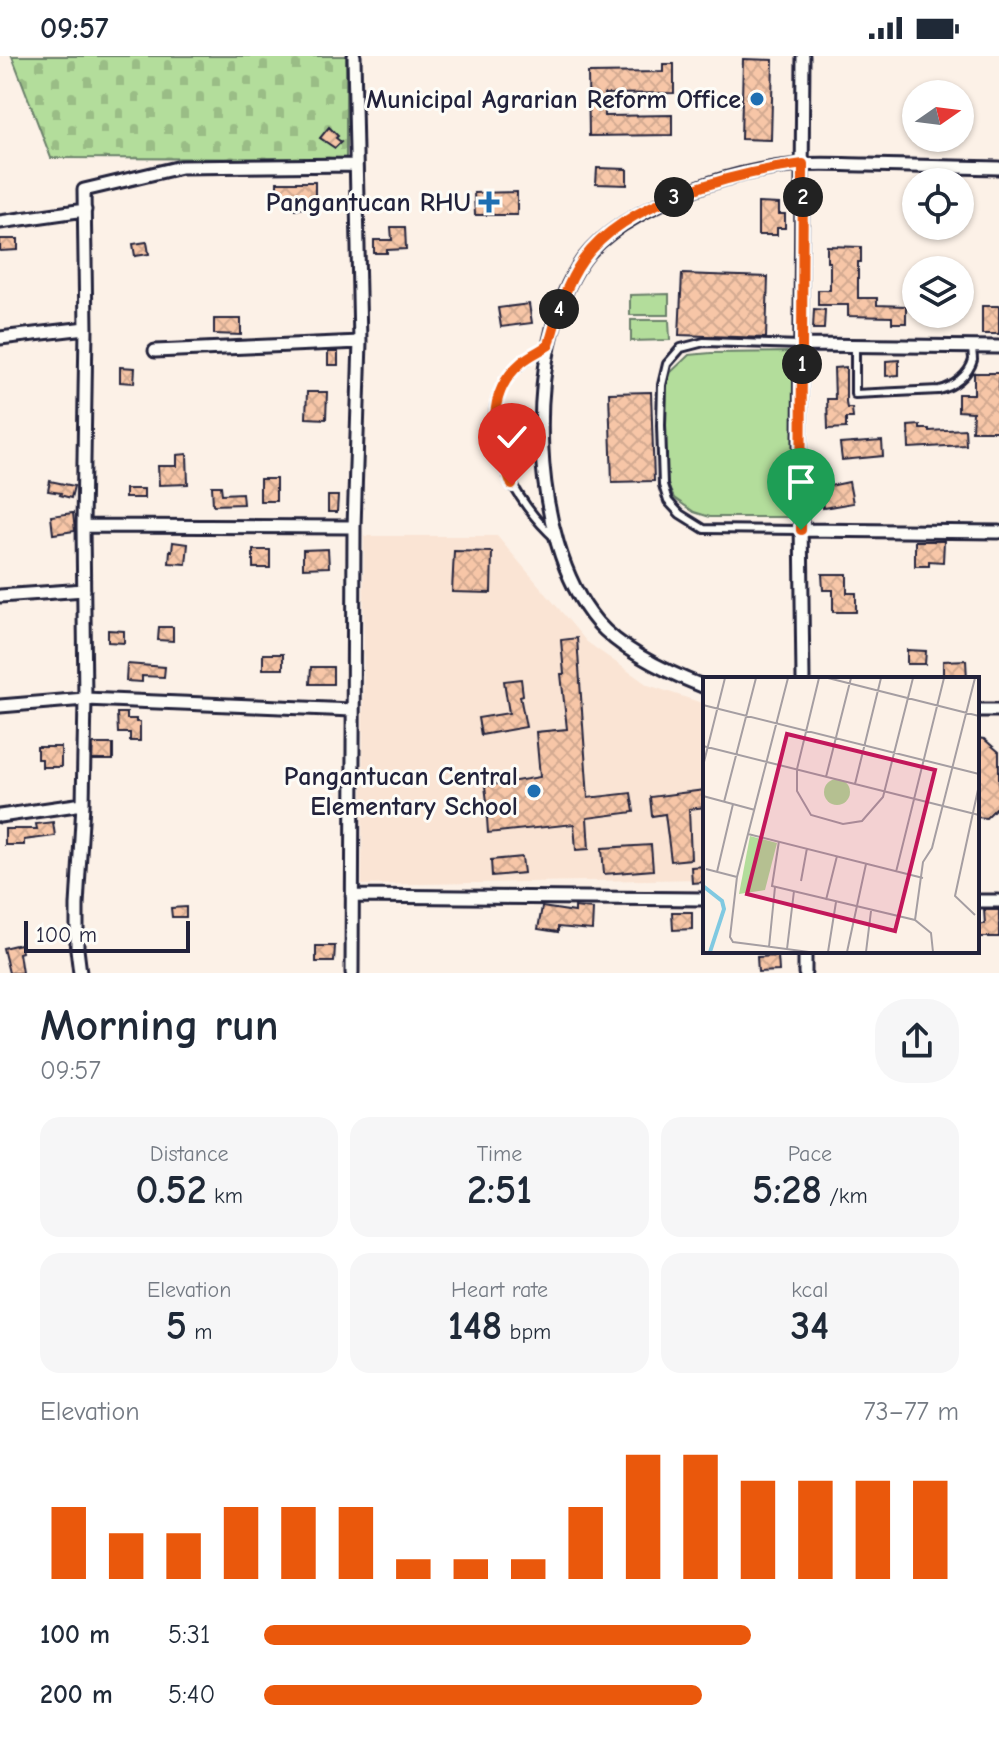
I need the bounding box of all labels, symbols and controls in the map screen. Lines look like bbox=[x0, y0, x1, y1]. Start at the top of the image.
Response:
text: 09:57 bbox=[40, 11, 109, 46]
north arrow bbox=[902, 80, 974, 152]
map controls bbox=[902, 80, 974, 328]
place label: Municipal Agrarian Reform Office bbox=[366, 85, 741, 115]
marker: Municipal Agrarian Reform Office bbox=[748, 90, 766, 108]
button: locate bbox=[902, 168, 974, 240]
pin: 3 bbox=[654, 177, 694, 217]
pin: 2 bbox=[783, 177, 823, 217]
text: 3 bbox=[669, 184, 679, 210]
text: 2 bbox=[798, 184, 808, 210]
place label: Pangantucan RHU bbox=[266, 188, 471, 218]
marker: Pangantucan RHU bbox=[478, 191, 500, 213]
button: layers bbox=[902, 256, 974, 328]
pin: 4 bbox=[539, 289, 579, 329]
text: 4 bbox=[554, 296, 564, 322]
pin: 1 bbox=[782, 344, 822, 384]
text: 1 bbox=[798, 351, 806, 377]
pin bbox=[478, 403, 546, 485]
icon: check bbox=[490, 415, 534, 459]
pin bbox=[767, 448, 835, 530]
icon: arrive bbox=[779, 460, 823, 504]
inset map bbox=[703, 677, 979, 953]
place label: Pangantucan Central Elementary School bbox=[284, 762, 518, 822]
marker: Pangantucan Central Elementary School bbox=[525, 782, 543, 800]
scale bar bbox=[24, 917, 190, 953]
text: 100 m bbox=[36, 922, 97, 948]
button: share bbox=[875, 999, 959, 1083]
text: Morning run bbox=[40, 1000, 279, 1051]
text: 09:57 bbox=[40, 1056, 101, 1086]
text: Distance bbox=[150, 1141, 229, 1167]
text: Time bbox=[477, 1141, 522, 1167]
text: Pace bbox=[788, 1141, 832, 1167]
text: 0.52 bbox=[135, 1167, 207, 1213]
text: 2:51 bbox=[467, 1167, 532, 1213]
text: 5:28 bbox=[752, 1167, 822, 1213]
text: km bbox=[207, 1183, 243, 1209]
text: /km bbox=[822, 1183, 868, 1209]
text: Elevation bbox=[147, 1277, 231, 1303]
text: Heart rate bbox=[451, 1277, 548, 1303]
text: kcal bbox=[791, 1277, 828, 1303]
text: 5 bbox=[166, 1303, 187, 1349]
text: 148 bbox=[448, 1303, 502, 1349]
text: 34 bbox=[791, 1303, 829, 1349]
text: m bbox=[187, 1319, 213, 1345]
text: bpm bbox=[502, 1319, 551, 1345]
text: Elevation bbox=[40, 1397, 140, 1427]
text: 73–77 m bbox=[863, 1397, 959, 1427]
text: 100 m bbox=[40, 1620, 110, 1650]
text: 5:31 bbox=[168, 1620, 210, 1650]
text: 200 m bbox=[40, 1680, 113, 1710]
text: 5:40 bbox=[168, 1680, 215, 1710]

